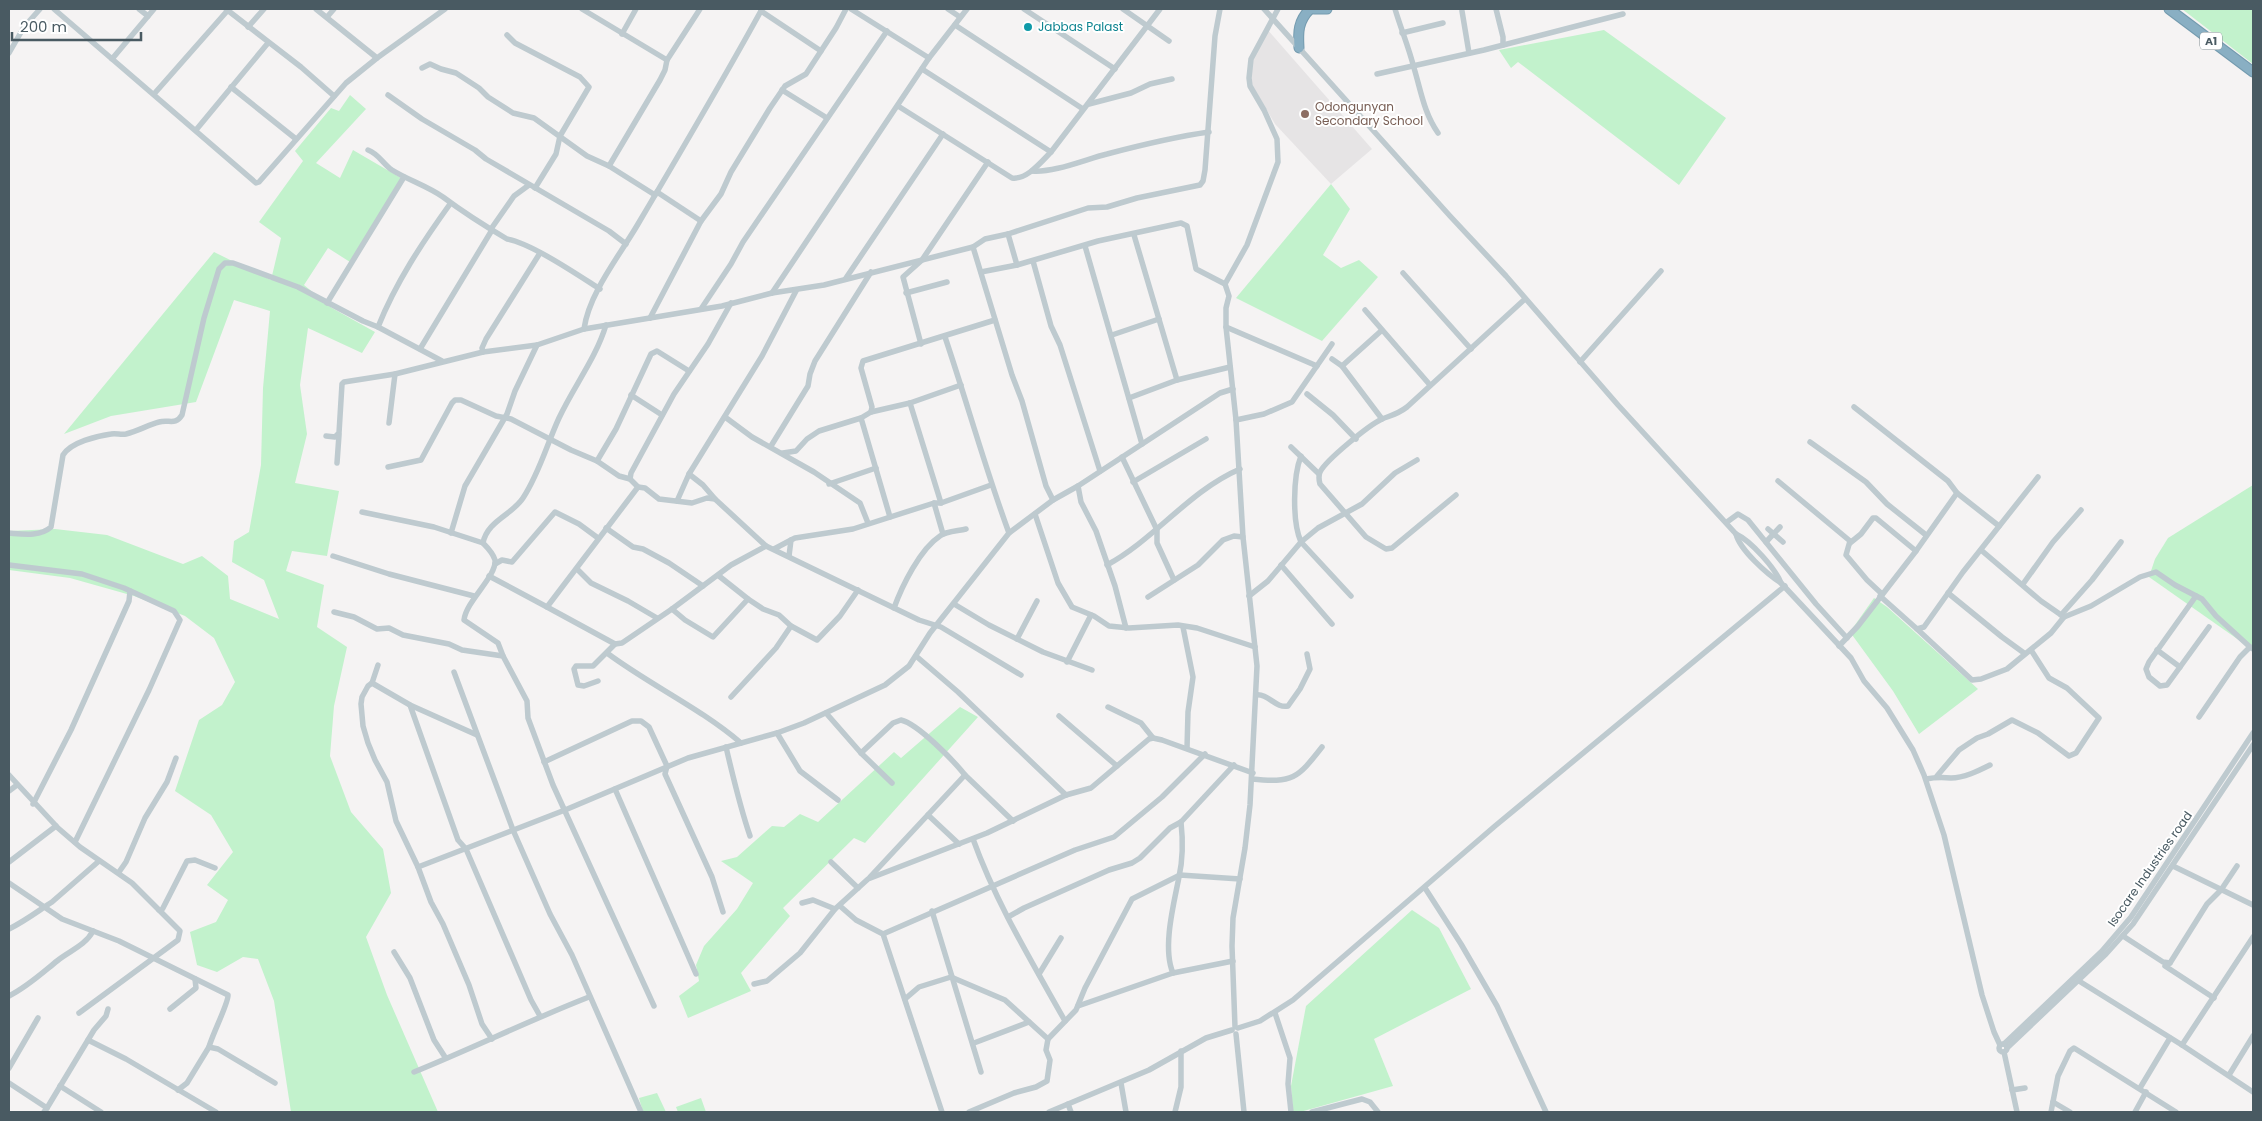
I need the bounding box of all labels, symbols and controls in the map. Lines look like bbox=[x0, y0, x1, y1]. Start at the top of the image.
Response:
scale bar bbox=[12, 10, 141, 42]
text: 200 m bbox=[20, 16, 67, 37]
place label: Jabbas Palast bbox=[1038, 18, 1123, 35]
marker: Jabbas Palast bbox=[1022, 21, 1034, 33]
road number: A1 bbox=[2200, 32, 2222, 49]
place label: Odongunyan Secondary School bbox=[1315, 98, 1423, 129]
marker: Odongunyan Secondary School bbox=[1299, 108, 1311, 120]
street label: Isocare Industries road bbox=[2103, 808, 2196, 930]

